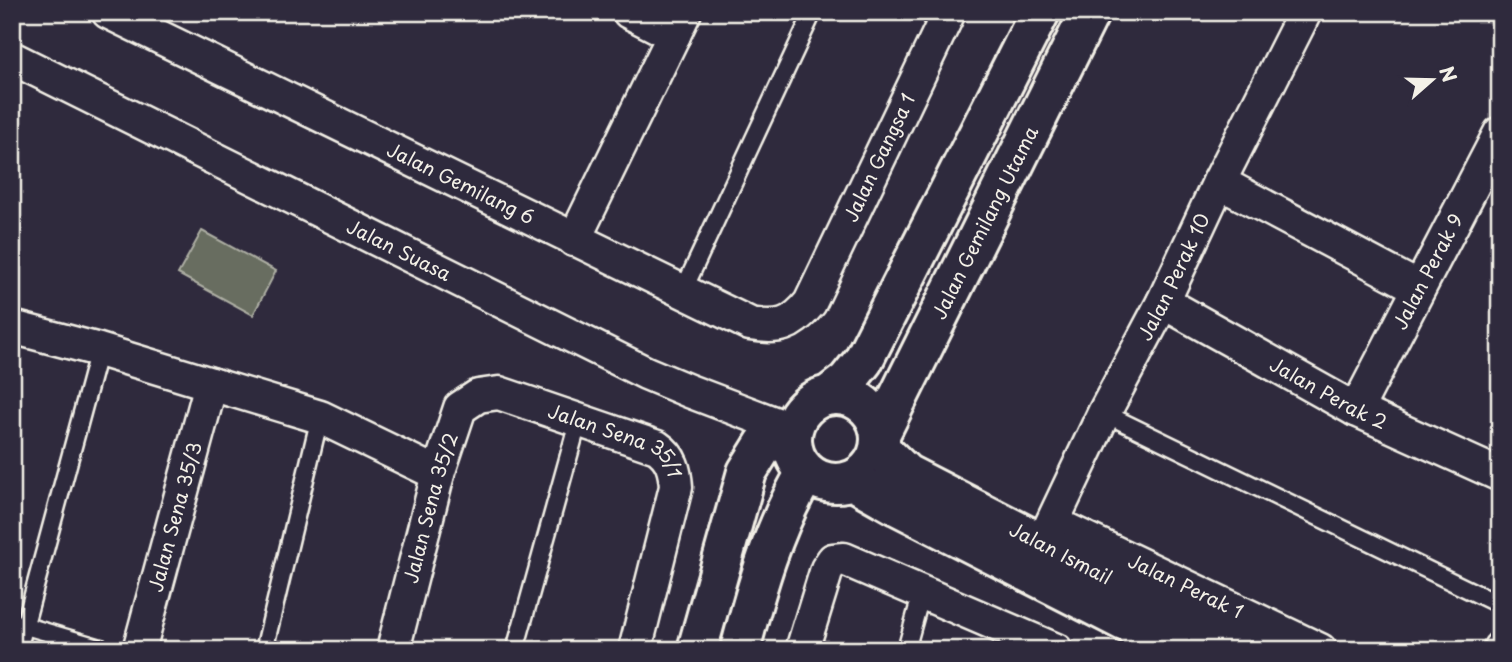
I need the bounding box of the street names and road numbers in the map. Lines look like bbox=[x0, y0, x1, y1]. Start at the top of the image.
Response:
street label: Jalan Gangsa 1 bbox=[836, 88, 921, 226]
street label: Jalan Gemilang Utama bbox=[924, 121, 1044, 324]
street label: Jalan Gemilang 6 bbox=[383, 135, 539, 230]
street label: Jalan Perak 10 bbox=[1130, 208, 1216, 345]
street label: Jalan Perak 9 bbox=[1385, 208, 1469, 334]
street label: Jalan Suasa bbox=[342, 212, 456, 287]
street label: Jalan Perak 2 bbox=[1265, 350, 1392, 435]
street label: Jalan Sena 35/1 bbox=[545, 396, 690, 480]
street label: Jalan Sena 35/2 bbox=[396, 429, 464, 586]
street label: Jalan Sena 35/3 bbox=[140, 438, 208, 595]
street label: Jalan Ismail bbox=[1005, 515, 1117, 591]
street label: Jalan Perak 1 bbox=[1124, 546, 1248, 625]

